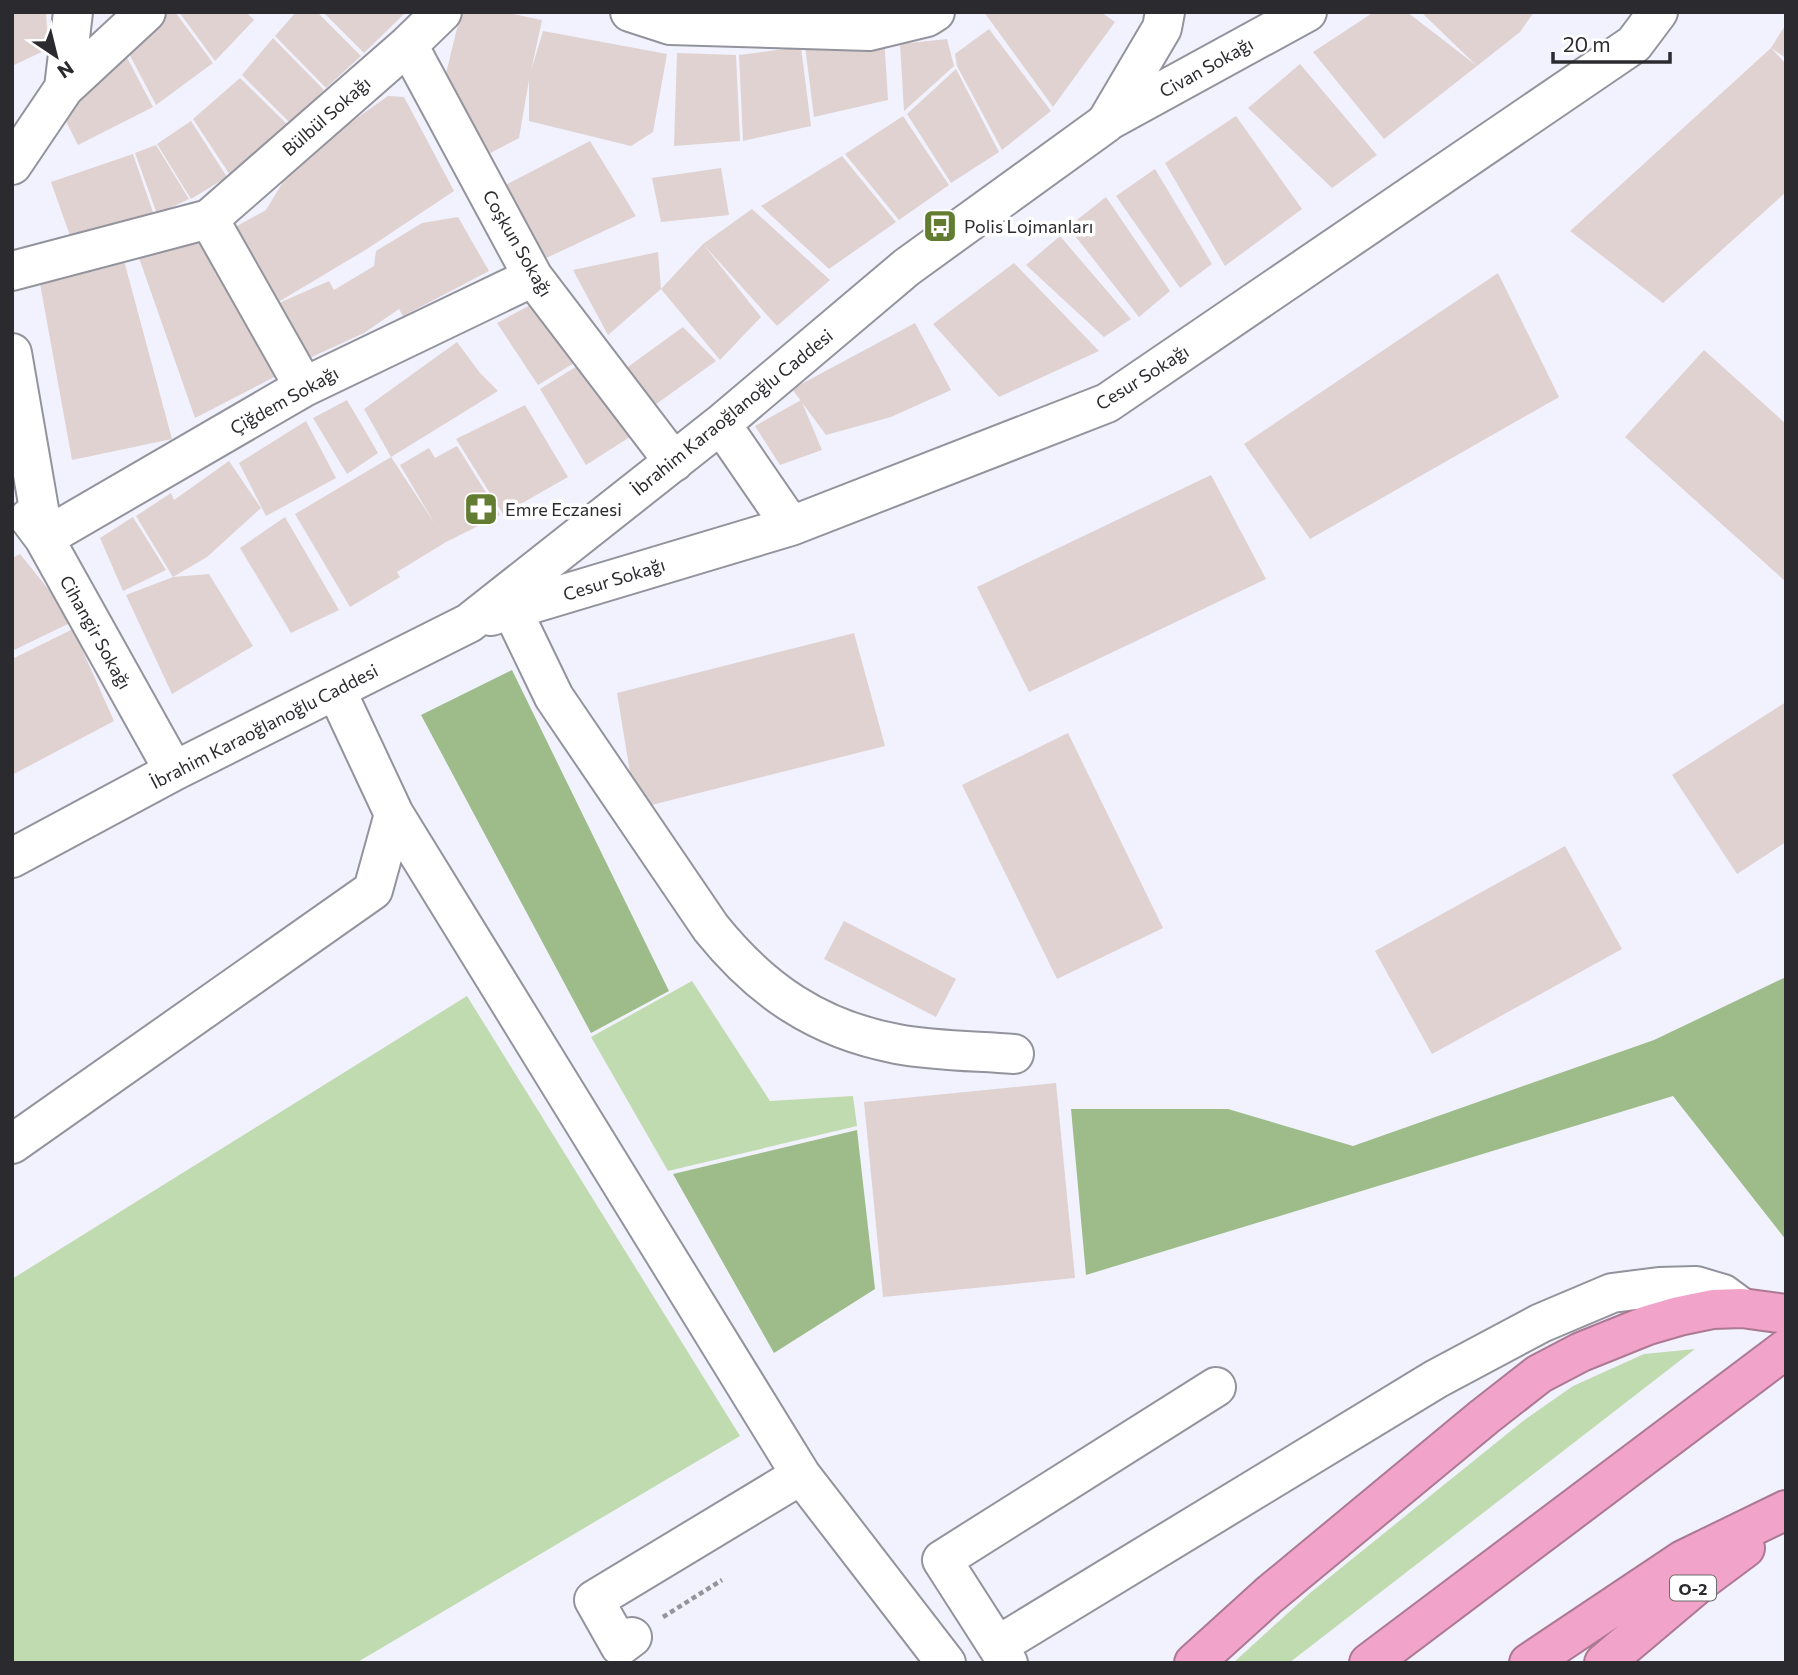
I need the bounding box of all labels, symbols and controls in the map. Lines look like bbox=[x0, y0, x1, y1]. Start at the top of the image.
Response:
north arrow bbox=[21, 21, 91, 91]
scale bar bbox=[1553, 21, 1670, 65]
text: 20 m bbox=[1563, 31, 1611, 56]
street label: Civan Sokağı bbox=[1155, 32, 1257, 102]
text: N bbox=[54, 57, 78, 84]
street label: Bülbül Sokağı bbox=[277, 72, 375, 160]
street label: Coşkun Sokağı bbox=[479, 186, 557, 300]
bus stop icon: Polis Lojmanları bbox=[921, 207, 959, 245]
place label: Polis Lojmanları bbox=[964, 215, 1093, 237]
street label: İbrahim Karaoğlanoğlu Caddesi bbox=[627, 324, 837, 500]
street label: Cesur Sokağı bbox=[1091, 340, 1193, 414]
street label: Çiğdem Sokağı bbox=[226, 361, 342, 439]
pharmacy icon: Emre Eczanesi bbox=[462, 490, 500, 528]
place label: Emre Eczanesi bbox=[505, 498, 622, 520]
street label: Cesur Sokağı bbox=[560, 553, 668, 605]
street label: Cihangir Sokağı bbox=[56, 571, 136, 693]
street label: İbrahim Karaoğlanoğlu Caddesi bbox=[147, 659, 381, 793]
road number: O-2 bbox=[1670, 1576, 1716, 1600]

